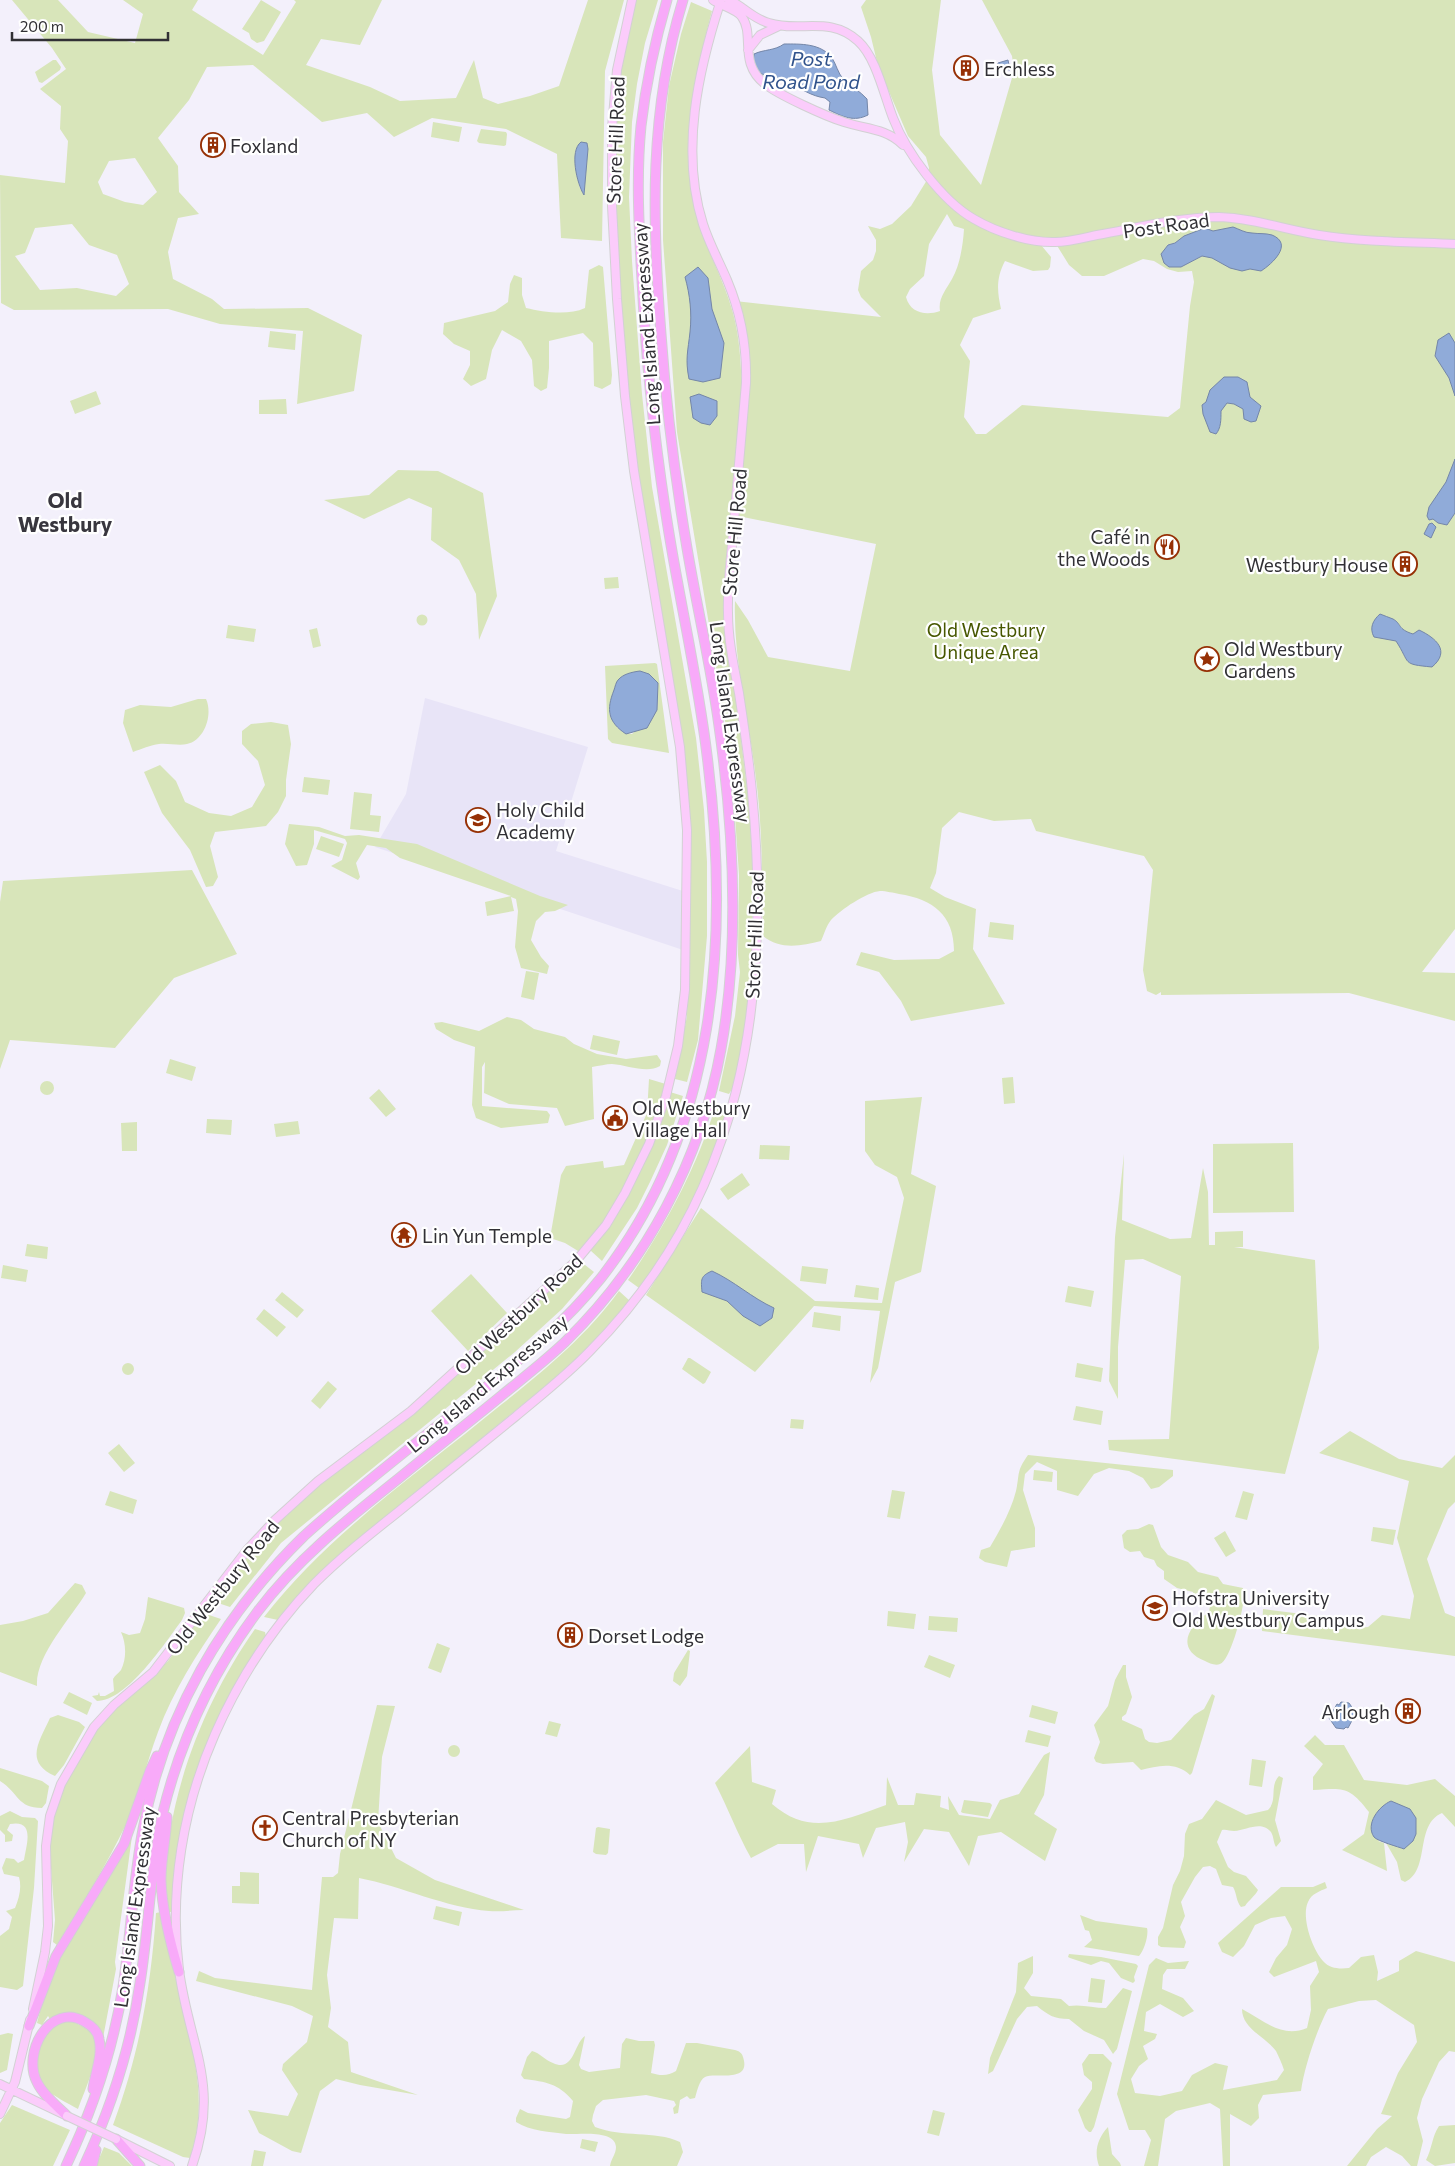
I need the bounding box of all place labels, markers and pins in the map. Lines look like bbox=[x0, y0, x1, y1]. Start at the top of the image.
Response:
building icon: Erchless bbox=[953, 55, 979, 81]
place label: Erchless bbox=[984, 57, 1055, 80]
building icon: Foxland bbox=[200, 132, 226, 158]
place label: Foxland bbox=[230, 134, 298, 157]
place label: Café in the Woods bbox=[1057, 525, 1150, 570]
restaurant icon: Café in the Woods bbox=[1154, 534, 1180, 560]
building icon: Westbury House bbox=[1392, 551, 1418, 577]
place label: Westbury House bbox=[1246, 553, 1388, 576]
place label: Old Westbury Gardens bbox=[1224, 637, 1343, 682]
place icon: Old Westbury Gardens bbox=[1194, 646, 1220, 672]
place label: Holy Child Academy bbox=[496, 798, 584, 843]
school or university icon: Holy Child Academy bbox=[465, 807, 491, 833]
place label: Old Westbury Village Hall bbox=[632, 1096, 751, 1141]
public building icon: Old Westbury Village Hall bbox=[602, 1105, 628, 1131]
temple icon: Lin Yun Temple bbox=[391, 1222, 417, 1248]
place label: Lin Yun Temple bbox=[422, 1224, 552, 1247]
place label: Hofstra University Old Westbury Campus bbox=[1172, 1586, 1364, 1631]
school or university icon: Hofstra University Old Westbury Campus bbox=[1142, 1595, 1168, 1621]
building icon: Dorset Lodge bbox=[557, 1622, 583, 1648]
place label: Dorset Lodge bbox=[588, 1624, 704, 1647]
building icon: Arlough bbox=[1395, 1698, 1421, 1724]
place label: Arlough bbox=[1321, 1700, 1390, 1723]
place label: Central Presbyterian Church of NY bbox=[282, 1806, 459, 1851]
church icon: Central Presbyterian Church of NY bbox=[252, 1815, 278, 1841]

